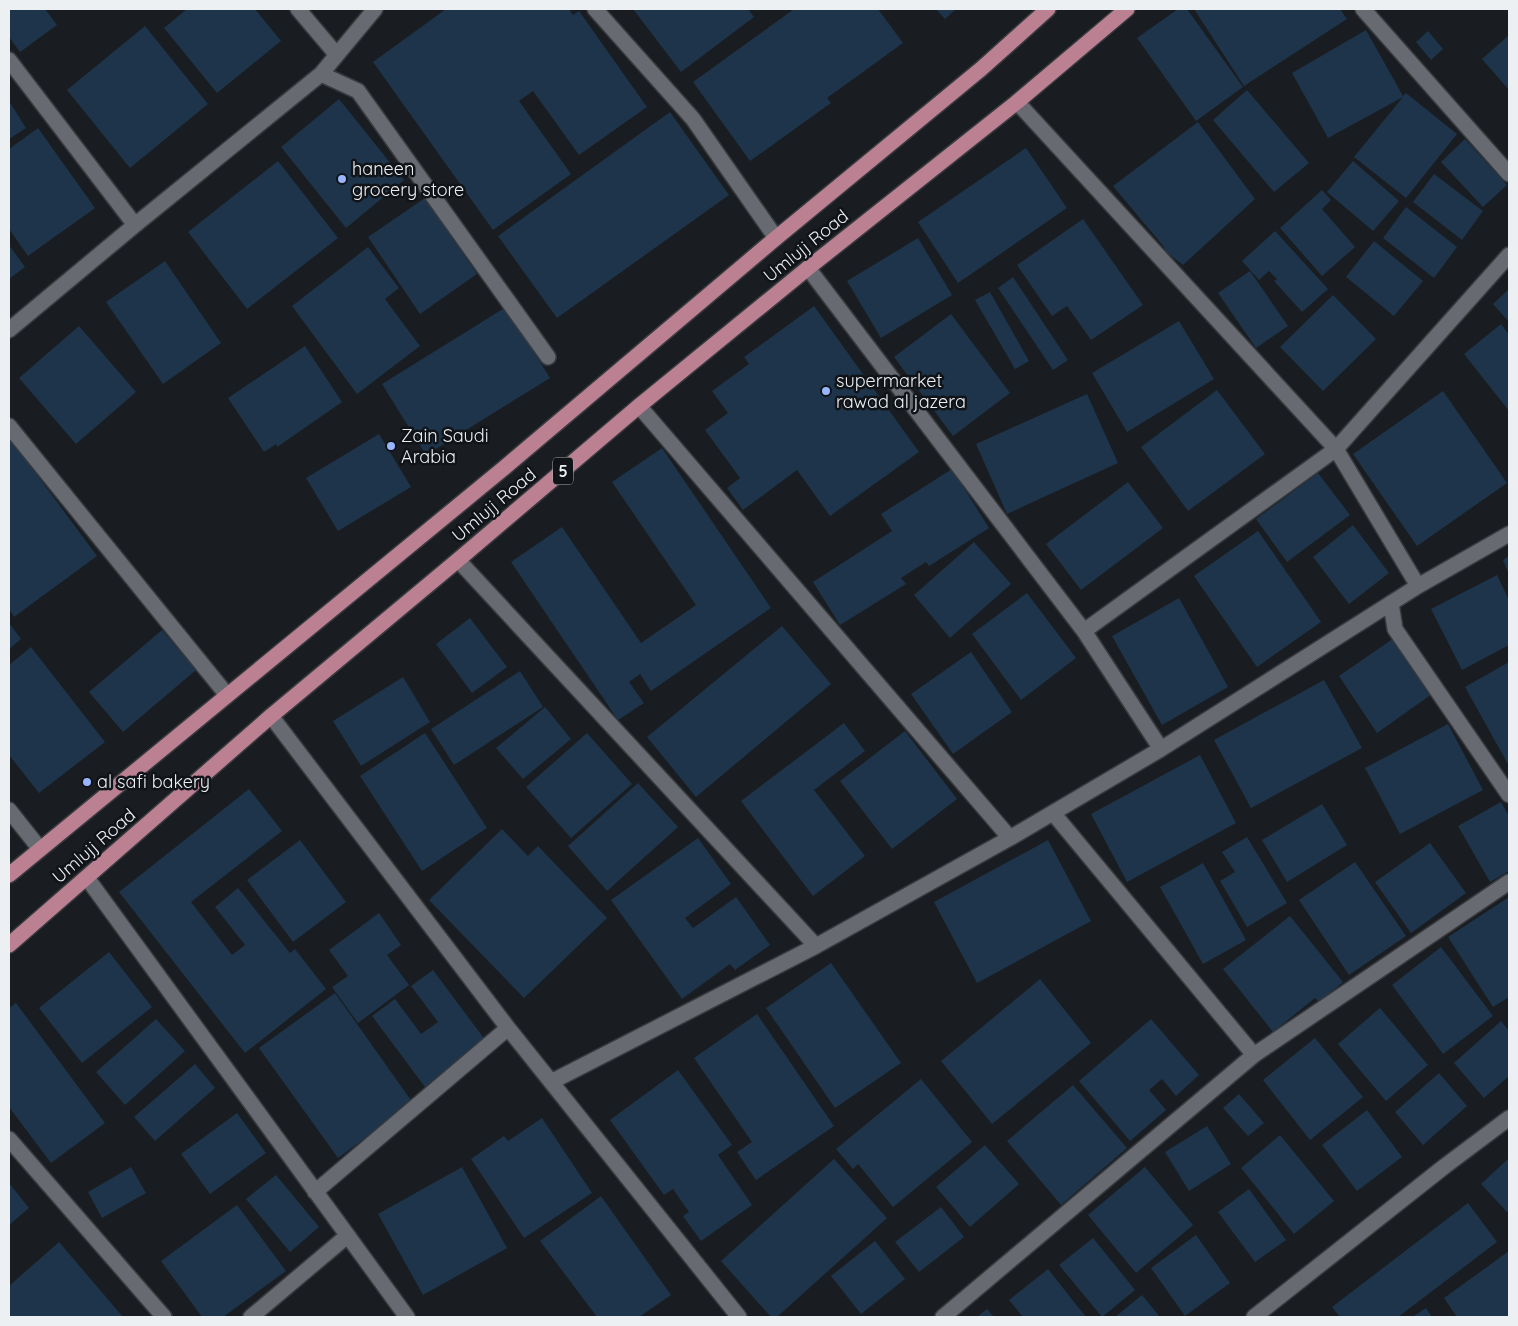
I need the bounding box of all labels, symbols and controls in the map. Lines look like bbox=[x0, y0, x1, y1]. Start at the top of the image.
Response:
place label: haneen grocery store bbox=[352, 157, 464, 201]
marker: haneen grocery store bbox=[336, 173, 348, 185]
street label: Umlujj Road bbox=[758, 204, 853, 287]
place label: supermarket rawad al jazera bbox=[836, 369, 966, 413]
marker: supermarket rawad al jazera bbox=[820, 385, 832, 397]
place label: Zain Saudi Arabia bbox=[401, 424, 489, 468]
marker: Zain Saudi Arabia bbox=[385, 440, 397, 452]
road number: 5 bbox=[553, 458, 573, 484]
street label: Umlujj Road bbox=[447, 463, 540, 547]
place label: al safi bakery bbox=[97, 770, 210, 793]
marker: al safi bakery bbox=[81, 776, 93, 788]
street label: Umlujj Road bbox=[47, 803, 140, 888]

